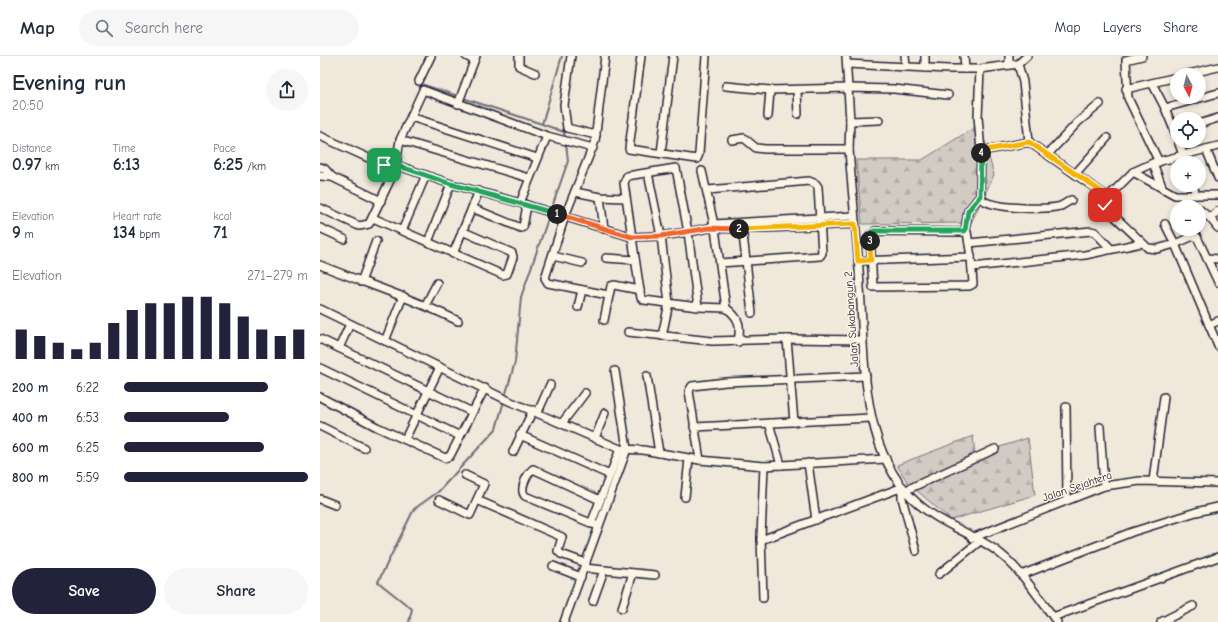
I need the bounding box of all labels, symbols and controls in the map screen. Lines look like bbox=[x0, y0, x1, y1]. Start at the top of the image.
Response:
search box bbox=[79, 10, 359, 46]
text: Map bbox=[20, 17, 55, 39]
icon: search bbox=[93, 17, 115, 39]
text: Search here bbox=[125, 19, 203, 37]
text: Map bbox=[1054, 19, 1081, 36]
text: Layers bbox=[1103, 19, 1141, 36]
text: Share bbox=[1163, 19, 1198, 36]
north arrow bbox=[1170, 68, 1206, 104]
map controls bbox=[1170, 68, 1206, 236]
button: share bbox=[266, 69, 308, 111]
text: Evening run bbox=[12, 70, 126, 96]
text: 20:50 bbox=[12, 98, 44, 113]
button: locate bbox=[1170, 112, 1206, 148]
text: Distance bbox=[12, 142, 51, 155]
text: Time bbox=[113, 142, 136, 155]
text: Pace bbox=[213, 142, 236, 155]
pin: 4 bbox=[971, 143, 991, 163]
text: 4 bbox=[978, 146, 984, 159]
pin bbox=[367, 148, 401, 182]
icon: arrive bbox=[373, 154, 395, 176]
text: 0.97 bbox=[12, 155, 41, 174]
text: 6:13 bbox=[113, 155, 140, 174]
text: 6:25 bbox=[213, 155, 243, 174]
button: + bbox=[1170, 156, 1206, 192]
text: km bbox=[41, 160, 59, 173]
text: /km bbox=[243, 160, 266, 173]
pin bbox=[1088, 188, 1122, 222]
icon: check bbox=[1094, 194, 1116, 216]
button: − bbox=[1170, 200, 1206, 236]
pin: 1 bbox=[547, 204, 567, 224]
text: 1 bbox=[555, 207, 559, 220]
text: Elevation bbox=[12, 210, 54, 223]
text: Heart rate bbox=[113, 210, 161, 223]
text: kcal bbox=[213, 210, 232, 223]
pin: 2 bbox=[729, 219, 749, 239]
text: 2 bbox=[736, 222, 742, 235]
text: 9 bbox=[12, 223, 21, 242]
text: 134 bbox=[113, 223, 136, 242]
text: 71 bbox=[213, 223, 228, 242]
text: m bbox=[21, 228, 34, 241]
text: bpm bbox=[136, 228, 160, 241]
pin: 3 bbox=[860, 231, 880, 251]
text: 3 bbox=[867, 234, 873, 247]
text: Elevation bbox=[12, 268, 62, 283]
text: 271–279 m bbox=[247, 268, 308, 283]
street label: Jalan Sukabangun 2 bbox=[842, 271, 861, 367]
text: 200 m bbox=[12, 380, 48, 395]
text: 6:22 bbox=[76, 380, 99, 395]
text: 400 m bbox=[12, 410, 48, 425]
text: 6:53 bbox=[76, 410, 99, 425]
text: 600 m bbox=[12, 440, 49, 455]
text: 6:25 bbox=[76, 440, 99, 455]
street label: Jalan Sejahtera bbox=[1041, 469, 1114, 504]
text: 800 m bbox=[12, 470, 49, 485]
text: 5:59 bbox=[76, 470, 99, 485]
button: Save bbox=[12, 568, 156, 614]
button: Share bbox=[164, 568, 308, 614]

